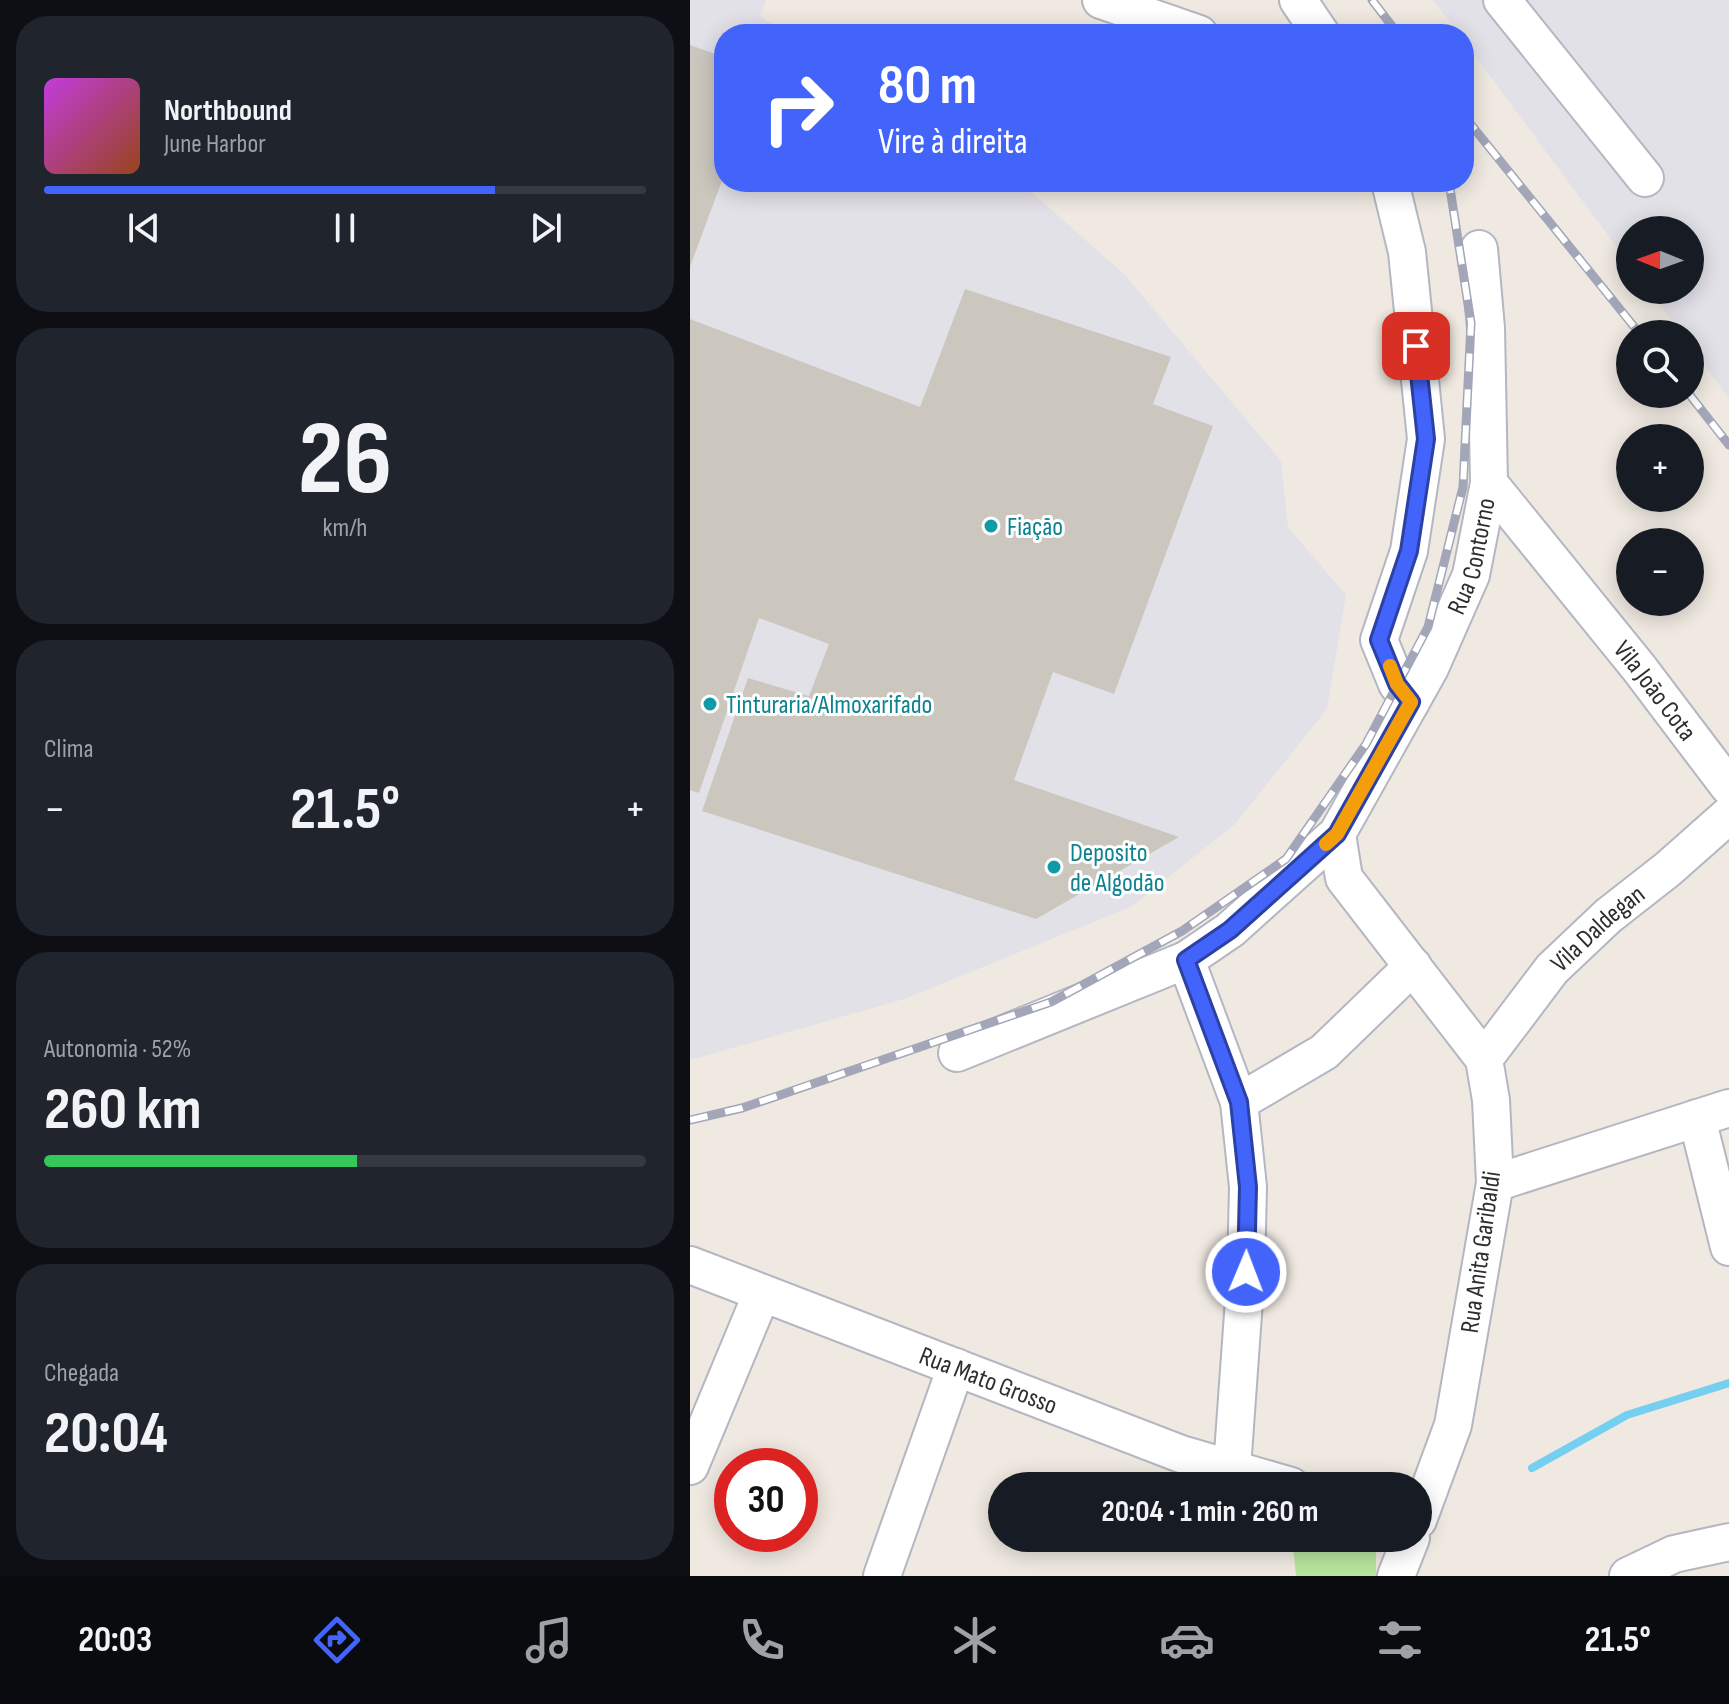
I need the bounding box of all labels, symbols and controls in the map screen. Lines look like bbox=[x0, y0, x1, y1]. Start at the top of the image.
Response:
text: 80 m bbox=[878, 53, 977, 120]
icon: right bbox=[746, 56, 850, 160]
text: Northbound bbox=[164, 93, 292, 129]
text: Vire à direita bbox=[878, 121, 1028, 164]
text: June Harbor bbox=[164, 129, 266, 160]
icon: previous bbox=[122, 206, 166, 250]
icon: pause bbox=[323, 206, 367, 250]
icon: next bbox=[524, 206, 568, 250]
north arrow bbox=[1616, 216, 1704, 304]
map controls bbox=[1616, 216, 1704, 616]
pin bbox=[1382, 312, 1450, 380]
button: search bbox=[1616, 320, 1704, 408]
icon: arrive bbox=[1394, 324, 1438, 368]
text: 26 bbox=[298, 398, 392, 523]
button: + bbox=[1616, 424, 1704, 512]
street label: Rua Contorno bbox=[1442, 496, 1503, 620]
place label: Fiação bbox=[1007, 512, 1063, 543]
text: km/h bbox=[323, 513, 367, 544]
marker: Fiação bbox=[982, 517, 1000, 535]
button: − bbox=[1616, 528, 1704, 616]
street label: Vila João Cota bbox=[1606, 635, 1702, 747]
place label: Tinturaria/Almoxarifado bbox=[726, 690, 932, 721]
marker: Tinturaria/Almoxarifado bbox=[701, 695, 719, 713]
text: Clima bbox=[44, 734, 94, 765]
text: 21.5° bbox=[290, 774, 400, 846]
text: − bbox=[44, 783, 66, 836]
text: + bbox=[624, 783, 646, 836]
place label: Deposito de Algodão bbox=[1070, 838, 1164, 899]
marker: Deposito de Algodão bbox=[1045, 858, 1063, 876]
street label: Vila Daldegan bbox=[1545, 879, 1651, 979]
text: Autonomia · 52% bbox=[44, 1034, 191, 1065]
text: 260 km bbox=[44, 1074, 202, 1146]
street label: Rua Anita Garibaldi bbox=[1455, 1169, 1508, 1335]
position arrow bbox=[1204, 1230, 1288, 1314]
street label: Rua Mato Grosso bbox=[915, 1341, 1061, 1422]
text: Chegada bbox=[44, 1358, 119, 1389]
text: 20:04 bbox=[44, 1398, 168, 1470]
speed limit sign: 30 bbox=[714, 1448, 818, 1552]
text: 20:04 · 1 min · 260 m bbox=[1102, 1494, 1318, 1530]
icon: directions bbox=[309, 1612, 365, 1668]
icon: music bbox=[521, 1612, 577, 1668]
icon: phone bbox=[734, 1612, 790, 1668]
icon: climate bbox=[947, 1612, 1003, 1668]
icon: car bbox=[1159, 1612, 1215, 1668]
icon: filters bbox=[1372, 1612, 1428, 1668]
text: 20:03 bbox=[78, 1619, 152, 1662]
text: 21.5° bbox=[1585, 1619, 1651, 1662]

